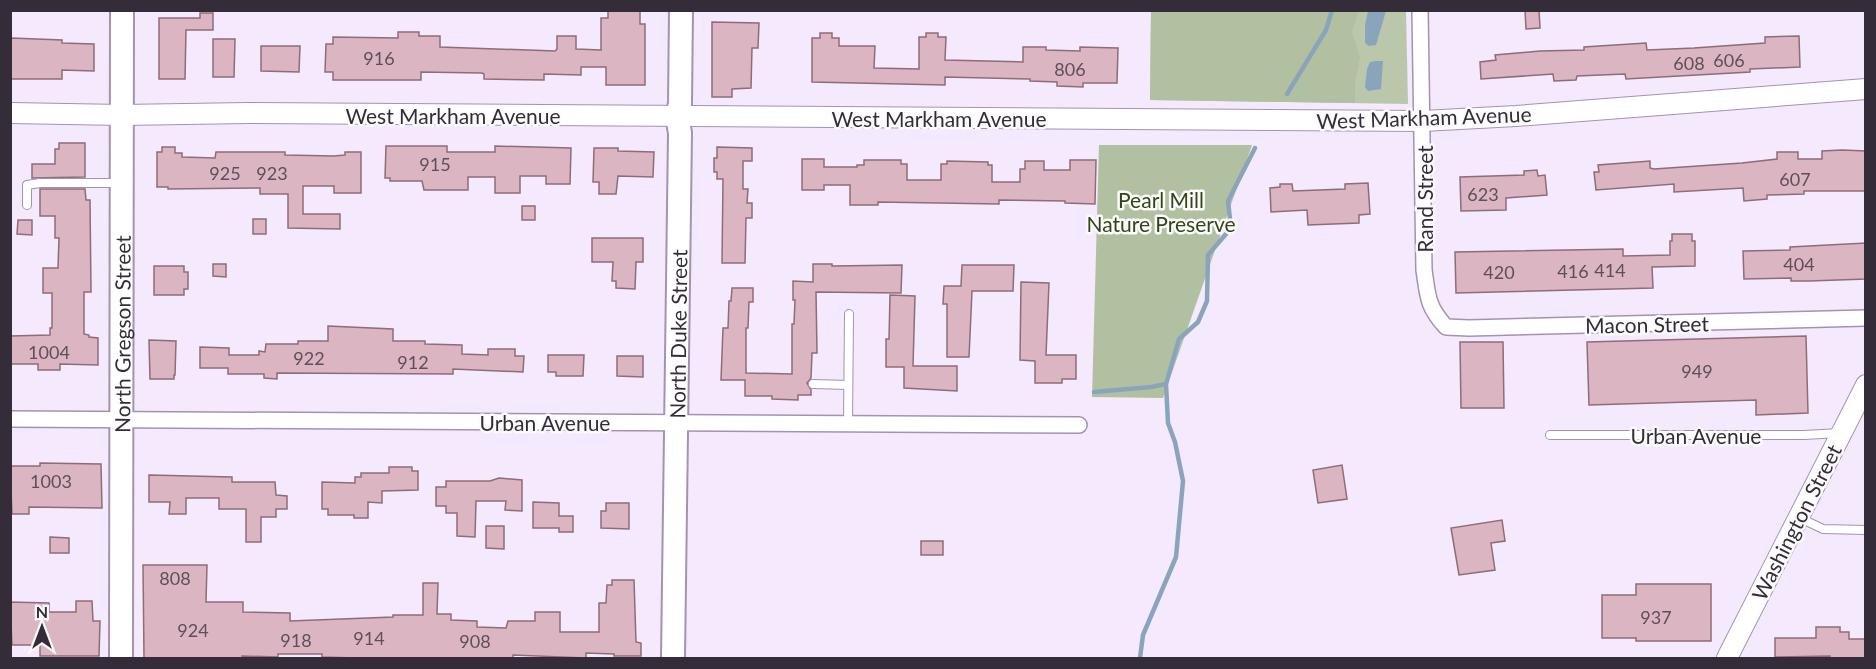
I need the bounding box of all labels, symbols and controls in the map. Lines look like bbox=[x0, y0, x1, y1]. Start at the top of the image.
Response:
house number: 916 bbox=[363, 47, 395, 69]
house number: 606 bbox=[1713, 49, 1745, 71]
house number: 608 bbox=[1673, 52, 1705, 74]
house number: 806 bbox=[1054, 58, 1086, 80]
street label: West Markham Avenue bbox=[1316, 101, 1532, 133]
street label: West Markham Avenue bbox=[345, 103, 561, 128]
street label: West Markham Avenue bbox=[831, 106, 1047, 131]
street label: Rand Street bbox=[1412, 145, 1437, 253]
house number: 915 bbox=[419, 153, 451, 175]
house number: 925 bbox=[209, 162, 241, 184]
house number: 923 bbox=[256, 162, 288, 184]
house number: 607 bbox=[1779, 168, 1811, 190]
house number: 623 bbox=[1467, 183, 1499, 205]
park label: Pearl Mill Nature Preserve bbox=[1086, 187, 1236, 236]
street label: North Gregson Street bbox=[109, 235, 134, 433]
street label: North Duke Street bbox=[664, 249, 691, 419]
house number: 404 bbox=[1783, 253, 1815, 275]
house number: 414 bbox=[1594, 259, 1626, 281]
house number: 416 bbox=[1557, 260, 1589, 282]
house number: 420 bbox=[1483, 261, 1515, 283]
street label: Macon Street bbox=[1585, 310, 1710, 338]
house number: 1004 bbox=[28, 341, 70, 363]
house number: 922 bbox=[293, 347, 325, 369]
house number: 912 bbox=[397, 351, 429, 373]
house number: 949 bbox=[1681, 360, 1713, 382]
street label: Urban Avenue bbox=[480, 410, 610, 435]
street label: Urban Avenue bbox=[1631, 423, 1761, 448]
street label: Washington Street bbox=[1746, 440, 1846, 604]
house number: 1003 bbox=[30, 470, 72, 492]
house number: 808 bbox=[159, 567, 191, 589]
north arrow bbox=[12, 597, 72, 657]
text: N bbox=[36, 602, 48, 621]
house number: 937 bbox=[1640, 606, 1672, 628]
house number: 924 bbox=[177, 619, 209, 641]
house number: 914 bbox=[353, 627, 385, 649]
house number: 918 bbox=[280, 629, 312, 651]
house number: 908 bbox=[459, 630, 491, 652]

